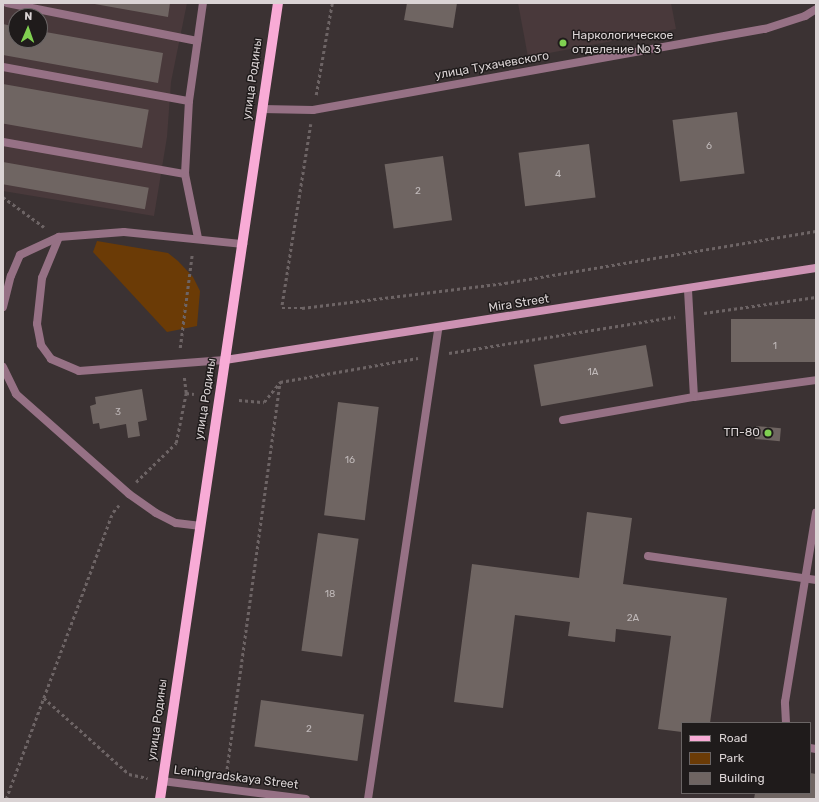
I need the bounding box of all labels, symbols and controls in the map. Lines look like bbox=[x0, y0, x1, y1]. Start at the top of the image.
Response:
north arrow bbox=[8, 8, 48, 48]
text: N bbox=[24, 10, 33, 23]
place label: Наркологическое отделение № 3 bbox=[572, 29, 673, 57]
street label: улица Родины bbox=[240, 37, 266, 121]
marker: Наркологическое отделение № 3 bbox=[557, 37, 569, 49]
street label: улица Тухачевского bbox=[434, 49, 550, 83]
house number: 6 bbox=[706, 141, 712, 153]
house number: 4 bbox=[555, 169, 561, 181]
house number: 2 bbox=[415, 186, 421, 198]
street label: Mira Street bbox=[488, 292, 550, 316]
house number: 1 bbox=[773, 341, 777, 353]
street label: улица Родины bbox=[192, 357, 220, 441]
house number: 1А bbox=[588, 367, 598, 379]
house number: 3 bbox=[115, 407, 121, 419]
place label: ТП-80 bbox=[724, 426, 760, 440]
marker: ТП-80 bbox=[763, 428, 773, 438]
house number: 16 bbox=[345, 455, 355, 467]
house number: 18 bbox=[325, 589, 335, 601]
house number: 2А bbox=[627, 613, 639, 625]
street label: улица Родины bbox=[145, 678, 171, 762]
legend bbox=[681, 722, 811, 794]
house number: 2 bbox=[306, 724, 312, 736]
text: Road bbox=[719, 731, 747, 745]
text: Park bbox=[719, 751, 744, 765]
street label: Leningradskaya Street bbox=[173, 763, 299, 793]
text: Building bbox=[719, 771, 765, 785]

